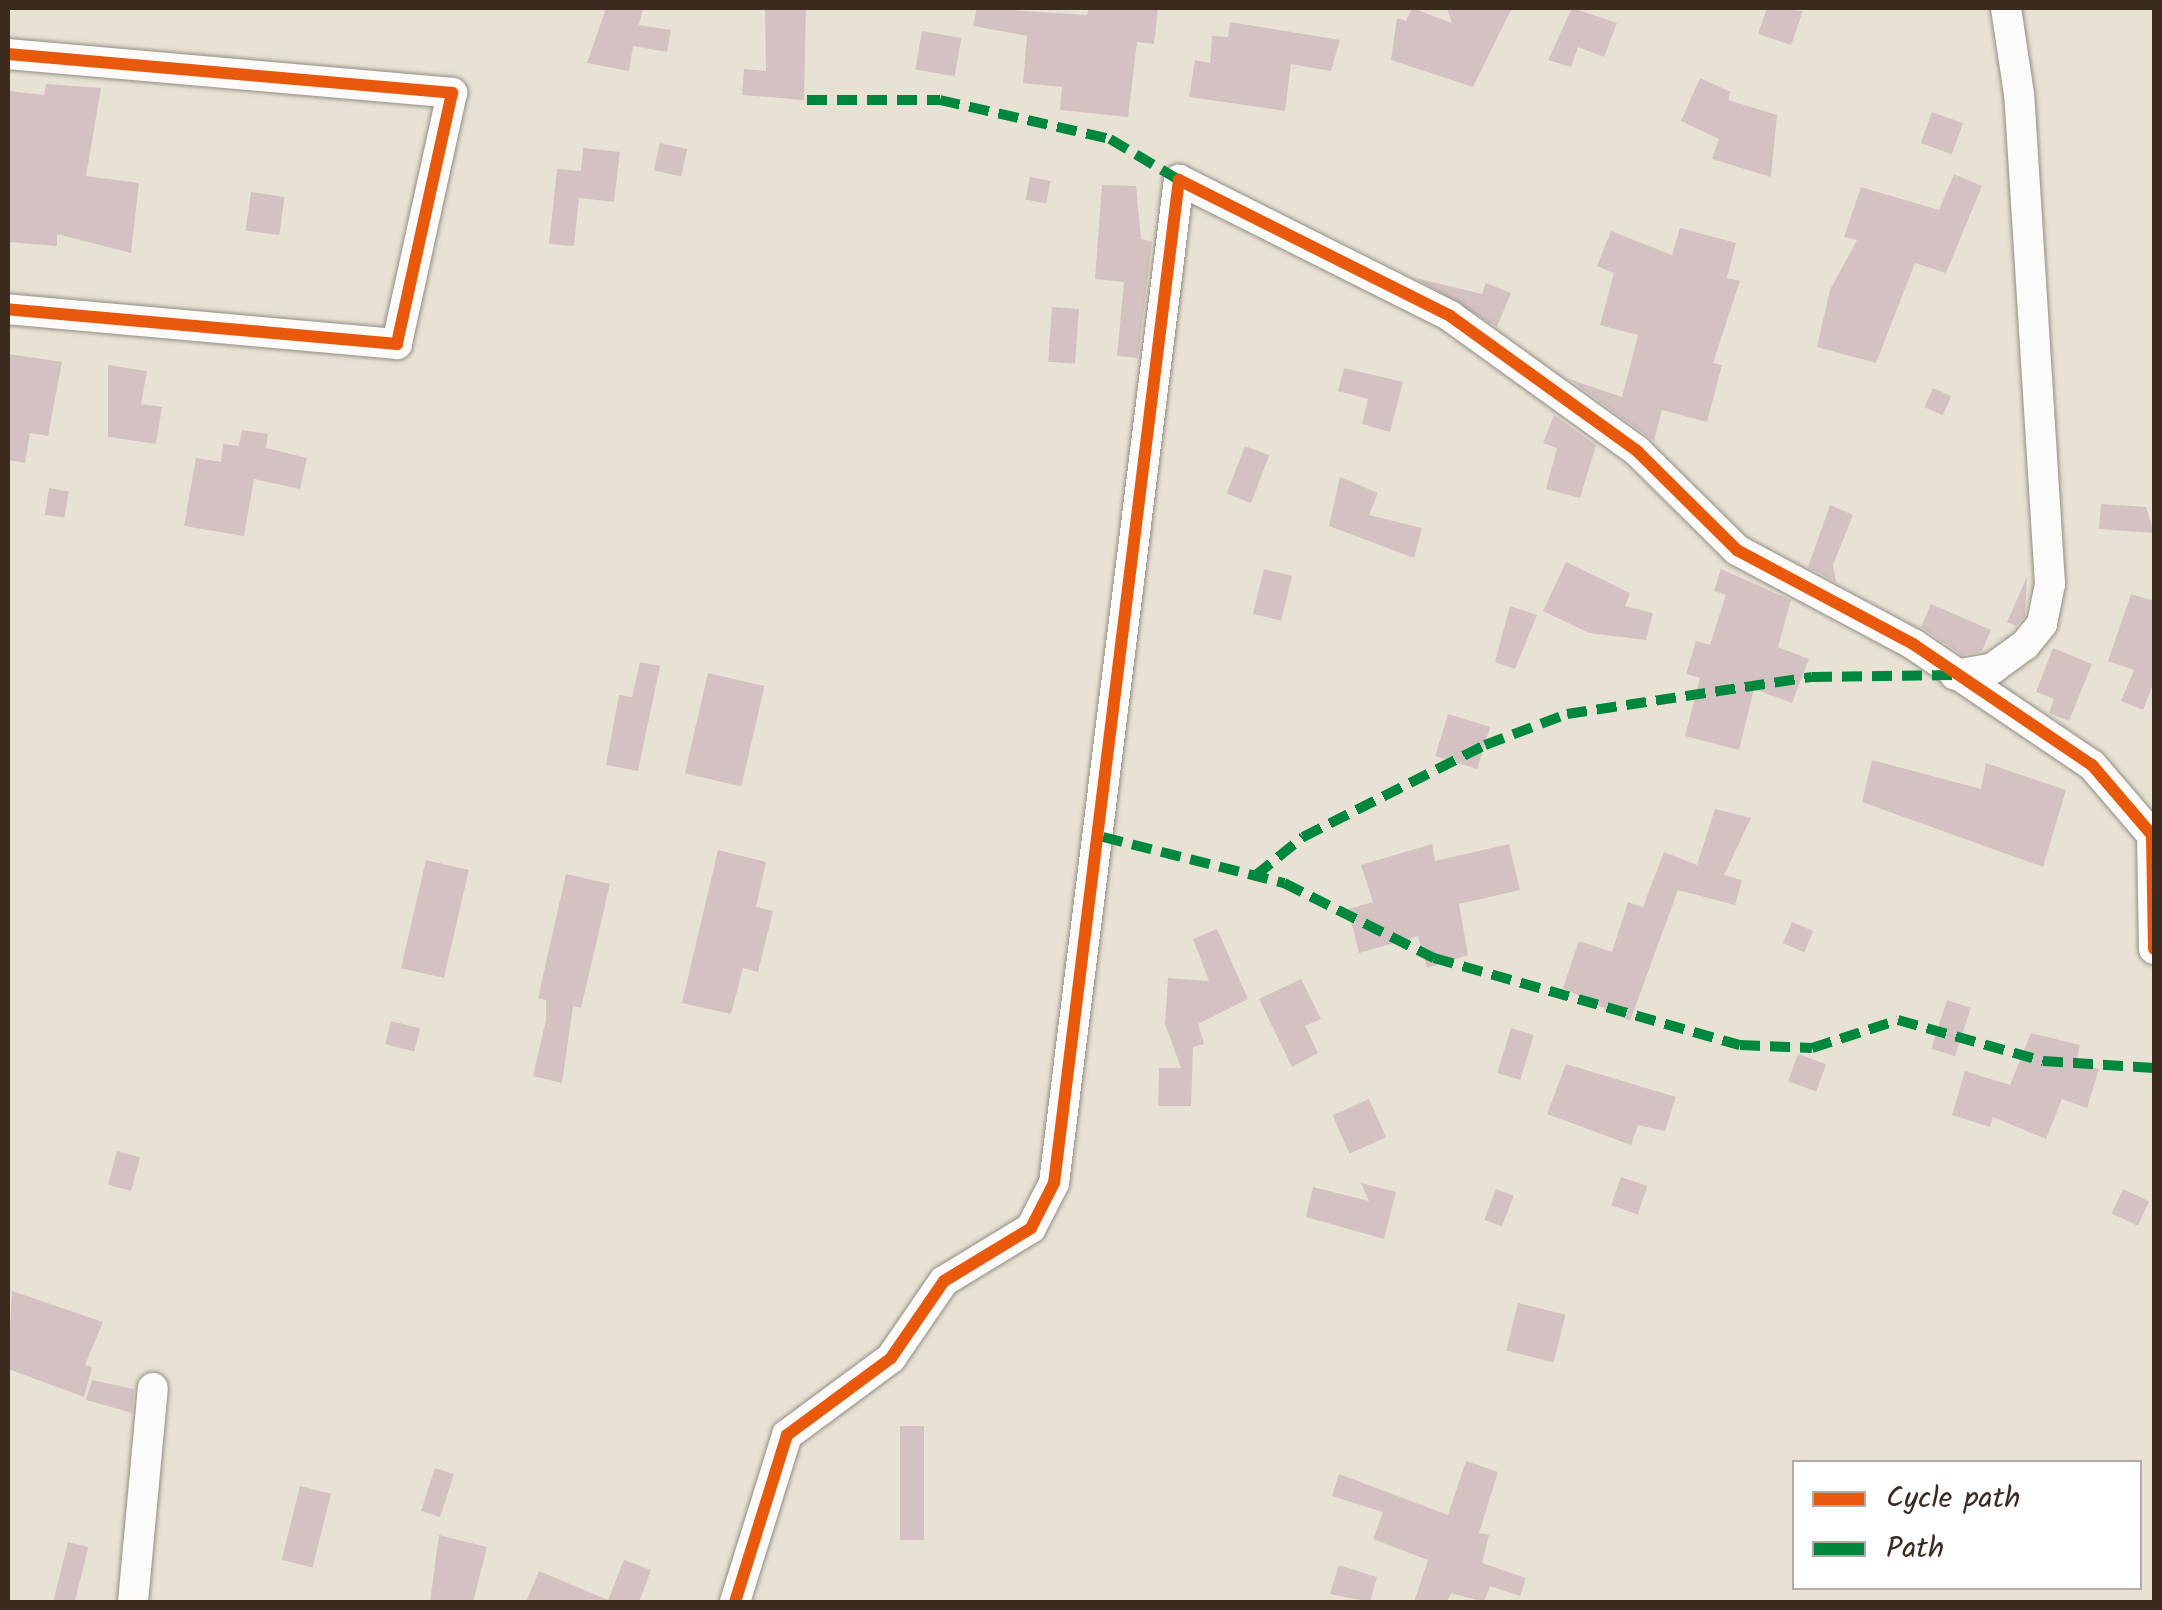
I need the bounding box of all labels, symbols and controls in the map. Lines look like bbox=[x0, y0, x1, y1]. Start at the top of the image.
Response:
legend bbox=[1792, 1460, 2142, 1590]
text: Cycle path bbox=[1886, 1475, 2020, 1523]
text: Path bbox=[1886, 1525, 1944, 1573]

